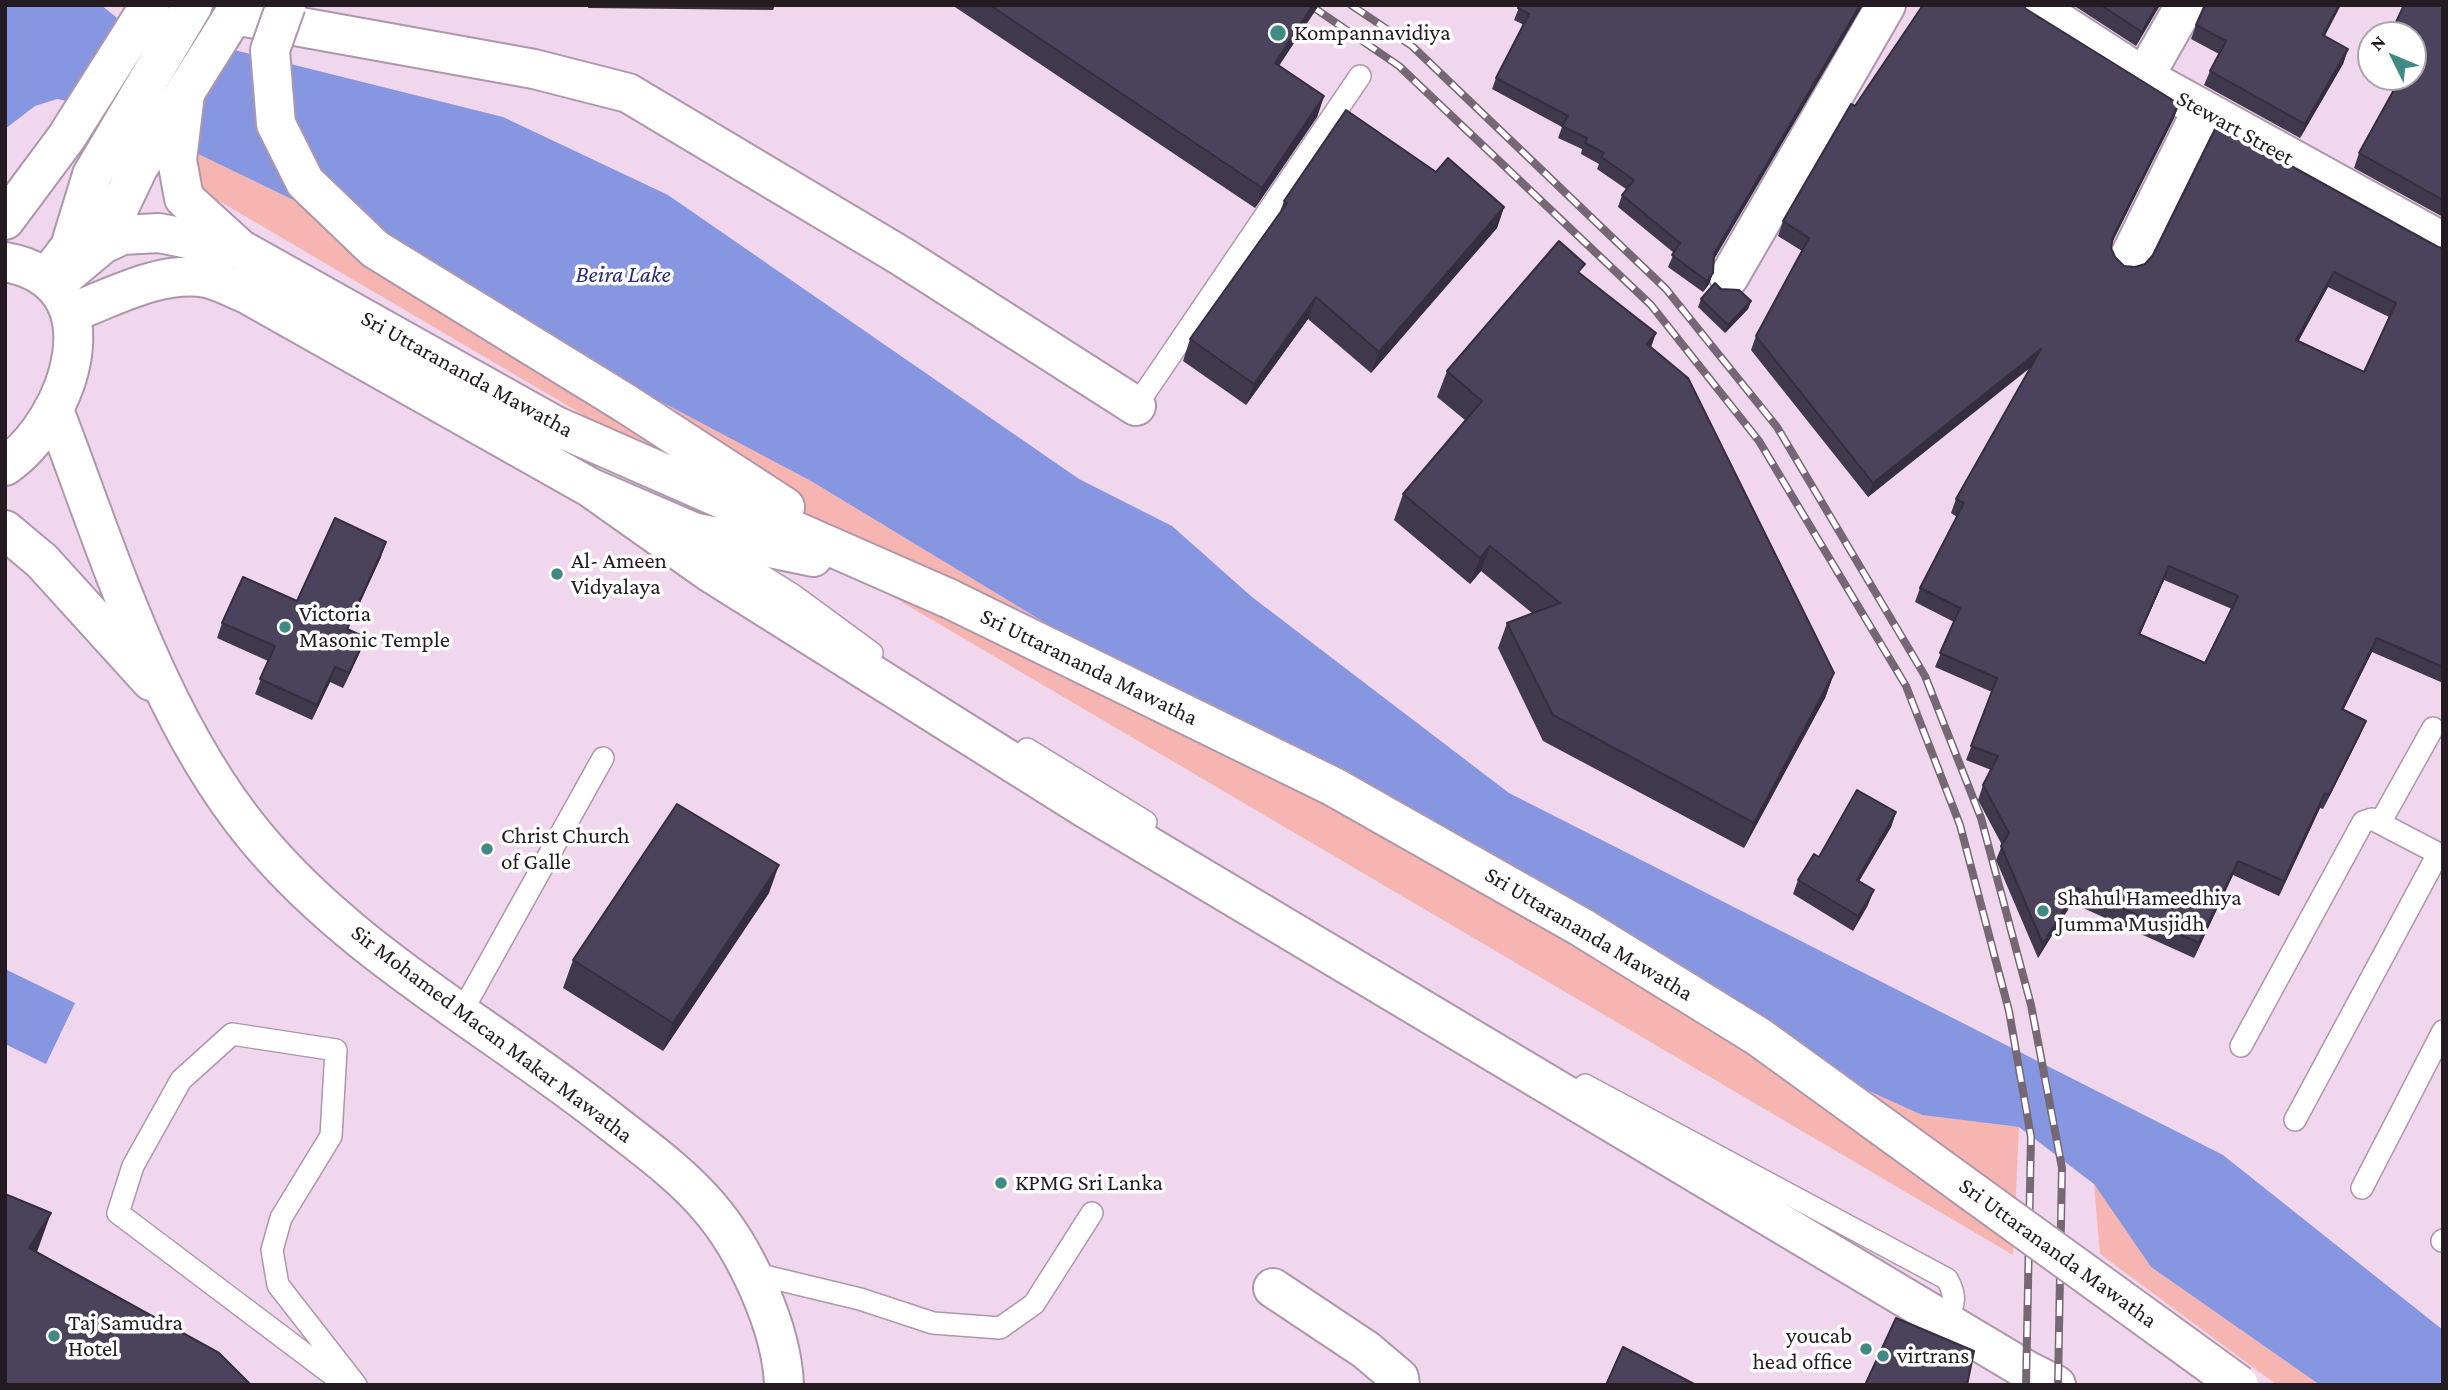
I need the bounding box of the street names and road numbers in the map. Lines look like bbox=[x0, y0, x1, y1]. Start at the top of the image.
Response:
street label: Stewart Street bbox=[2172, 84, 2298, 172]
street label: Sri Uttarananda Mawatha bbox=[356, 304, 578, 444]
street label: Sri Uttarananda Mawatha bbox=[976, 602, 1202, 732]
street label: Sri Uttarananda Mawatha bbox=[1480, 861, 1698, 1007]
street label: Sir Mohamed Macan Makar Mawatha bbox=[346, 919, 638, 1149]
street label: Sri Uttarananda Mawatha bbox=[1954, 1172, 2162, 1334]

